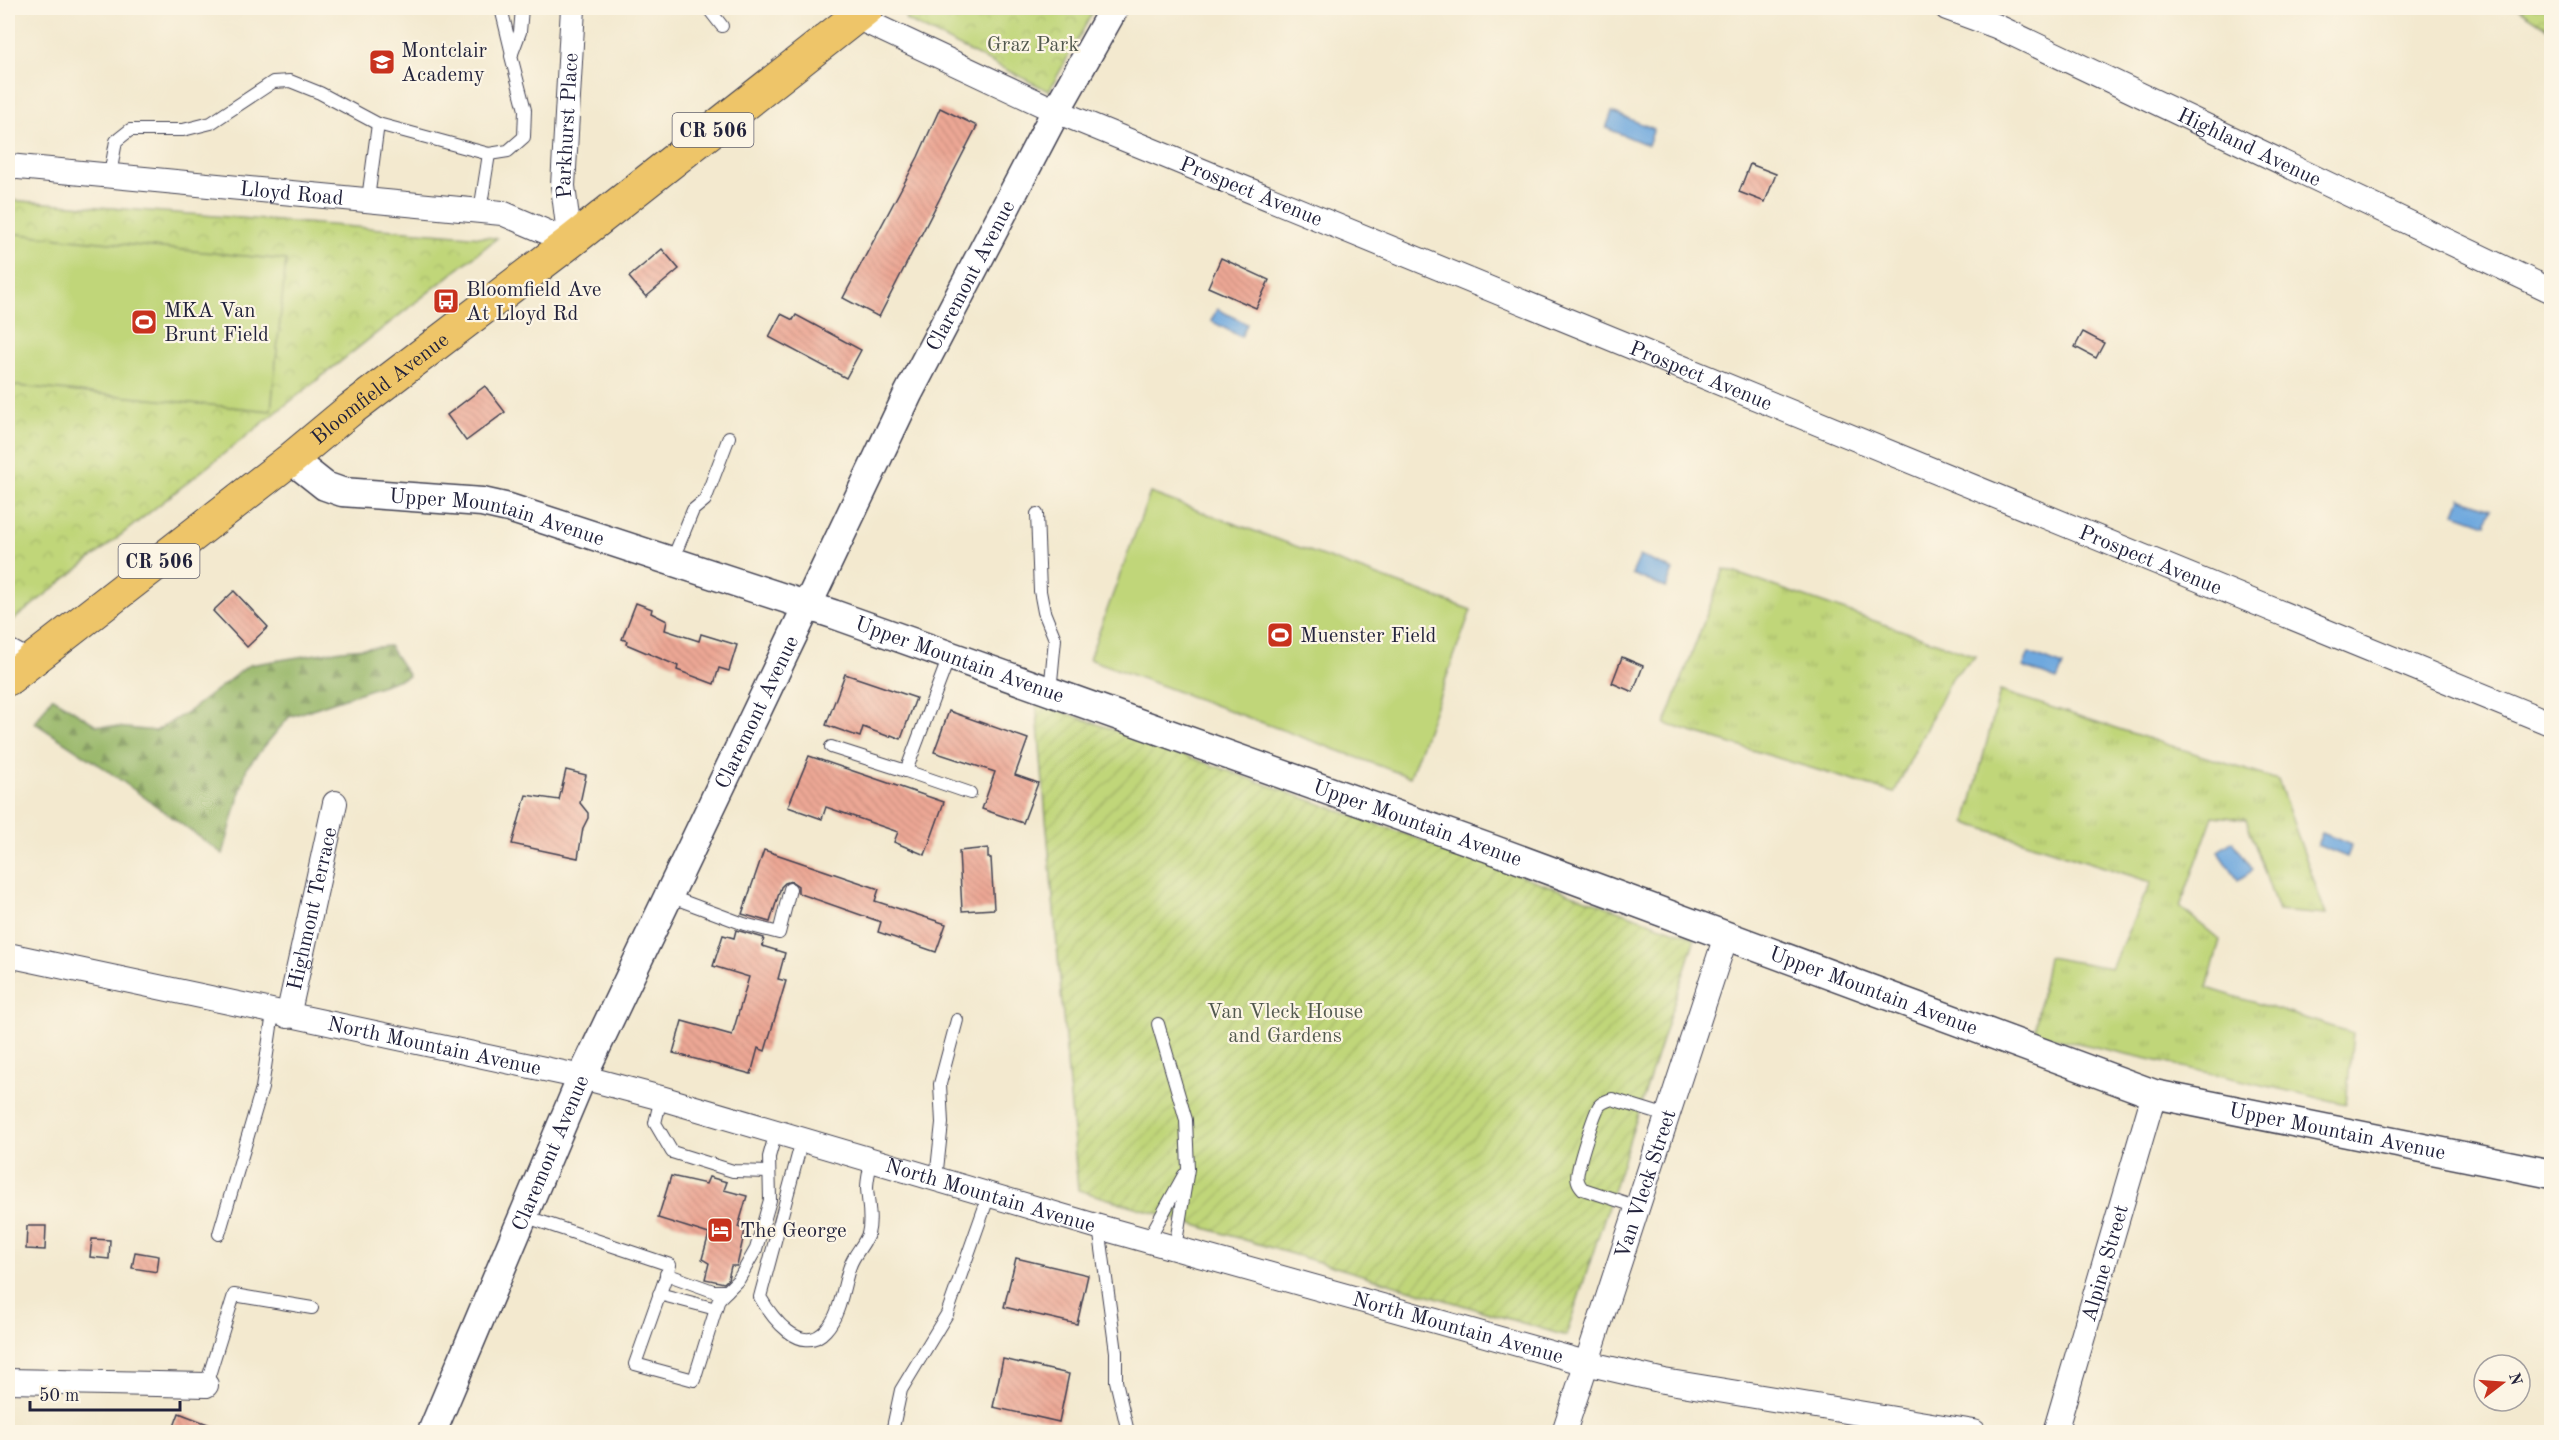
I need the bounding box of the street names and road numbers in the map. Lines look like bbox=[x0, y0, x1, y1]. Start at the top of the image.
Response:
street label: Parkhurst Place bbox=[554, 52, 582, 200]
street label: Highland Avenue bbox=[2174, 105, 2324, 191]
road number: CR 506 bbox=[672, 113, 754, 147]
street label: Prospect Avenue bbox=[1176, 154, 1325, 231]
street label: Lloyd Road bbox=[239, 179, 344, 210]
street label: Claremont Avenue bbox=[923, 197, 1019, 355]
street label: Bloomfield Avenue bbox=[308, 329, 453, 449]
street label: Prospect Avenue bbox=[1626, 338, 1775, 415]
street label: Upper Mountain Avenue bbox=[388, 486, 607, 550]
street label: Prospect Avenue bbox=[2076, 522, 2224, 600]
road number: CR 506 bbox=[118, 544, 200, 578]
street label: Upper Mountain Avenue bbox=[852, 614, 1067, 708]
street label: Claremont Avenue bbox=[712, 633, 803, 792]
street label: Upper Mountain Avenue bbox=[1310, 777, 1524, 871]
street label: Highmont Terrace bbox=[285, 825, 341, 992]
street label: Upper Mountain Avenue bbox=[1766, 944, 1980, 1040]
street label: North Mountain Avenue bbox=[325, 1014, 543, 1080]
street label: Claremont Avenue bbox=[509, 1073, 593, 1234]
street label: Upper Mountain Avenue bbox=[2227, 1100, 2447, 1164]
street label: Van Vleck Street bbox=[1612, 1107, 1681, 1261]
street label: North Mountain Avenue bbox=[883, 1156, 1097, 1237]
street label: Alpine Street bbox=[2079, 1203, 2133, 1324]
street label: North Mountain Avenue bbox=[1350, 1289, 1565, 1368]

